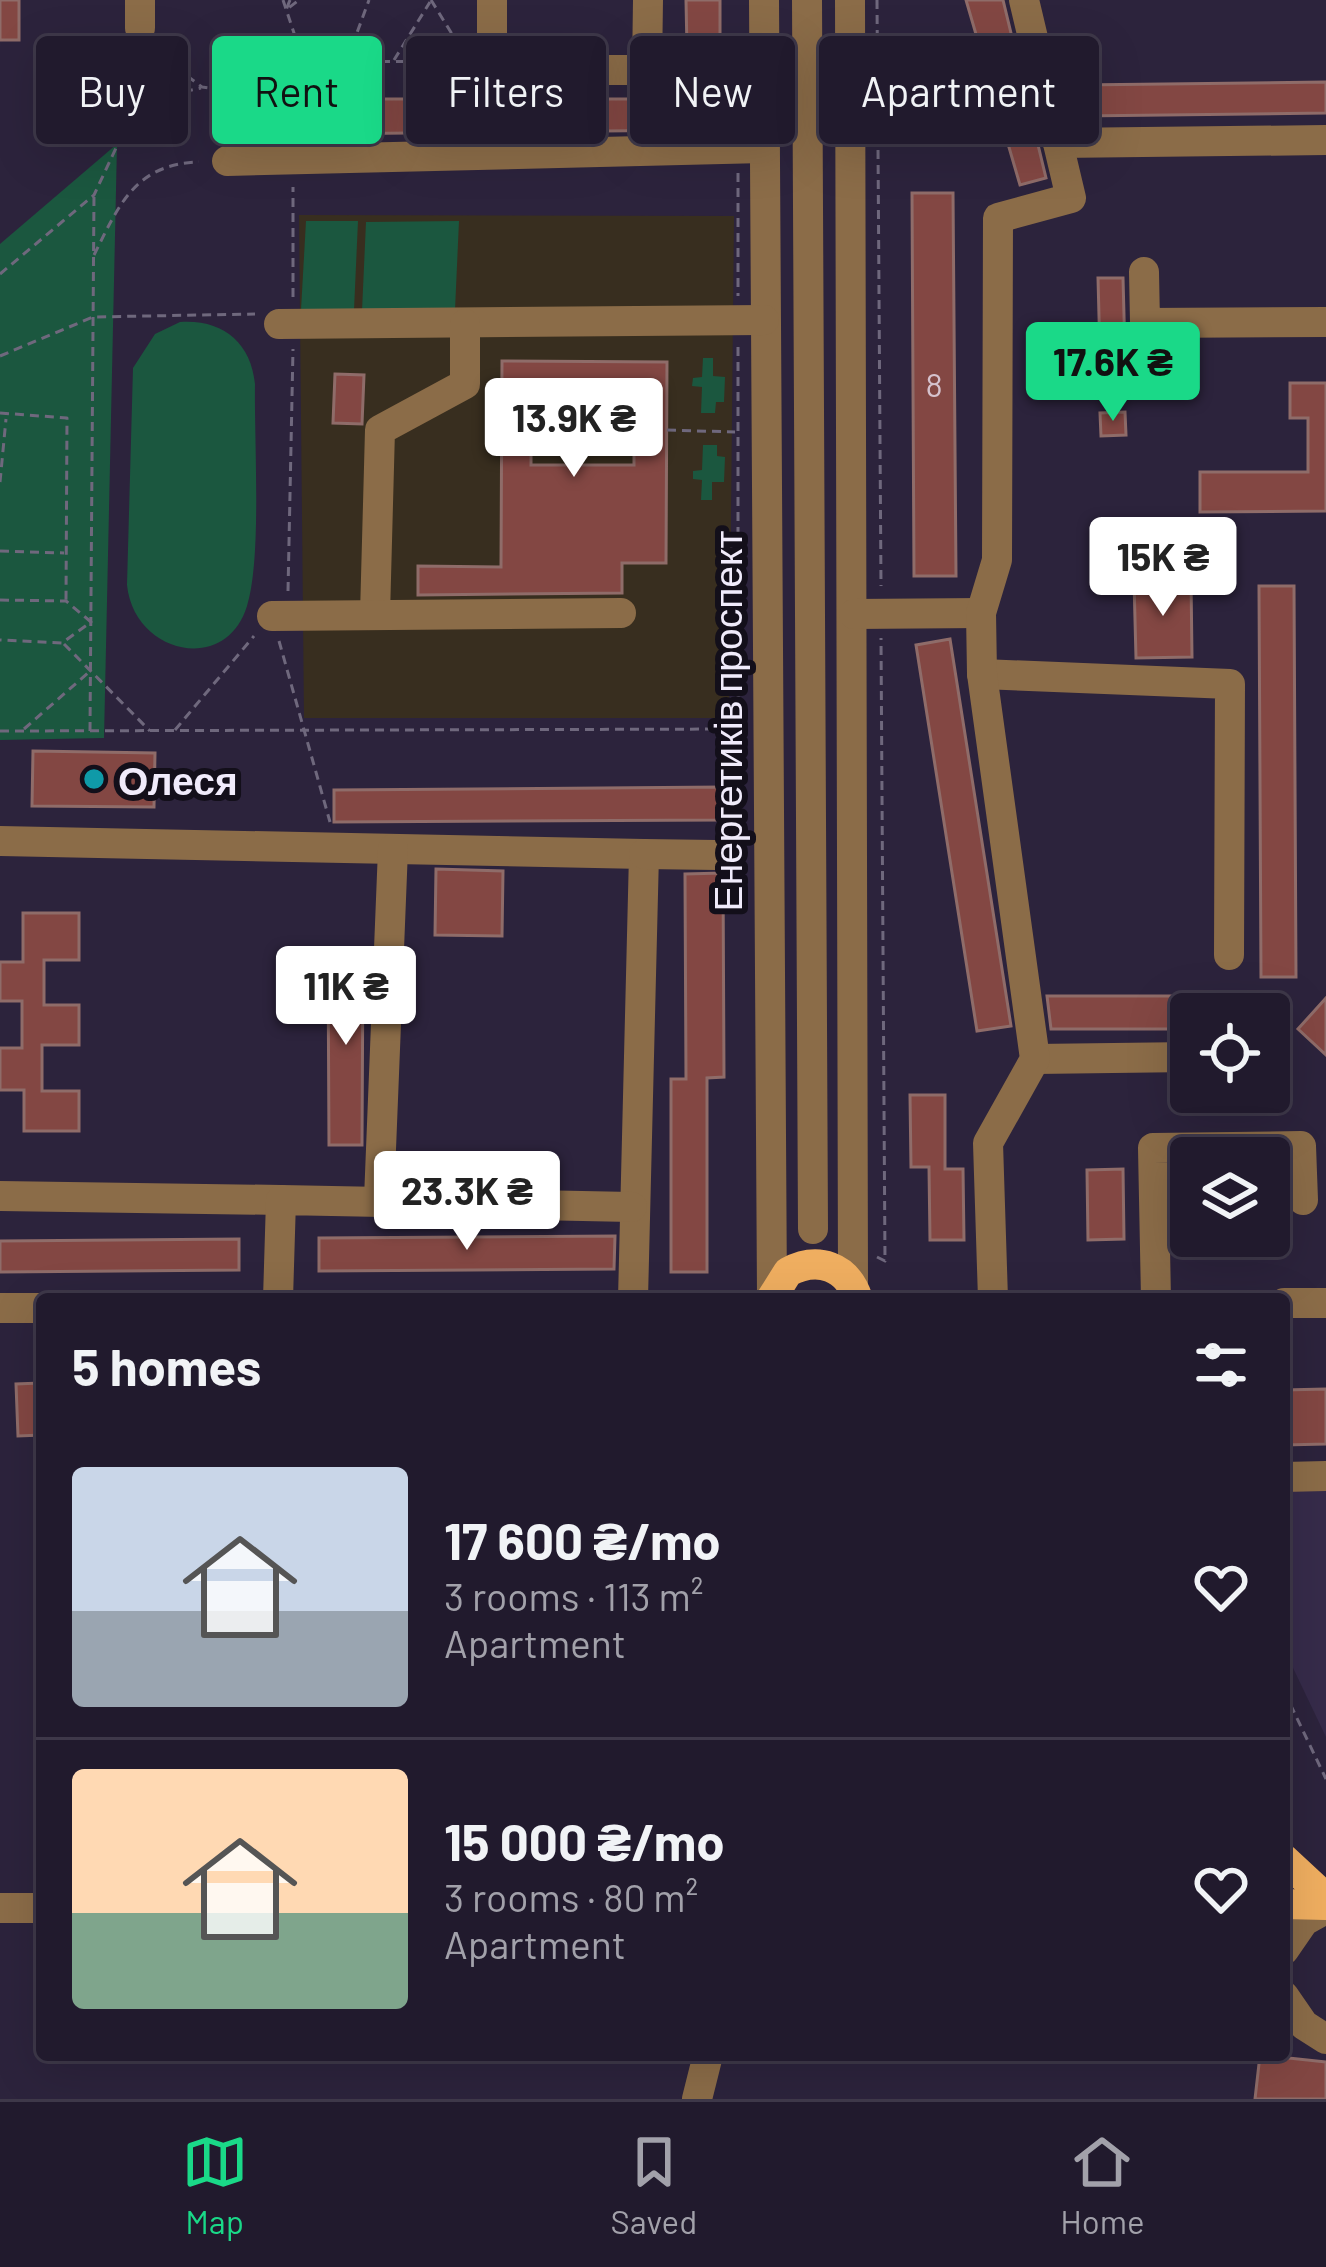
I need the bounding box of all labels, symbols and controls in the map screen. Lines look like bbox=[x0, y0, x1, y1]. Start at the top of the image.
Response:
chip: Buy bbox=[36, 36, 188, 144]
chip: Rent bbox=[212, 36, 382, 144]
chip: Filters bbox=[406, 36, 606, 144]
chip: New bbox=[630, 36, 795, 144]
chip: Apartment bbox=[819, 36, 1099, 144]
pin: 17.6K ₴ bbox=[1002, 322, 1224, 424]
text: 17.6K ₴ bbox=[1053, 337, 1173, 384]
house number: 8 bbox=[925, 364, 943, 404]
pin: 13.9K ₴ bbox=[463, 378, 685, 480]
text: 13.9K ₴ bbox=[512, 393, 636, 440]
pin: 15K ₴ bbox=[1079, 517, 1247, 619]
street label: Енергетиків проспект bbox=[703, 530, 750, 911]
text: 15K ₴ bbox=[1116, 532, 1210, 579]
place label: Олеся bbox=[118, 756, 238, 803]
marker: Олеся bbox=[81, 766, 107, 792]
pin: 11K ₴ bbox=[262, 946, 430, 1048]
text: 11K ₴ bbox=[303, 961, 389, 1008]
map controls bbox=[1170, 993, 1290, 1257]
button: locate bbox=[1170, 993, 1290, 1113]
button: layers bbox=[1170, 1137, 1290, 1257]
pin: 23.3K ₴ bbox=[356, 1151, 578, 1253]
text: 23.3K ₴ bbox=[401, 1166, 533, 1213]
icon: filters bbox=[1188, 1332, 1254, 1398]
text: 5 homes bbox=[72, 1335, 261, 1396]
text: 17 600 ₴/mo bbox=[444, 1509, 721, 1570]
icon: home bbox=[168, 1515, 312, 1659]
icon: heart bbox=[1188, 1554, 1254, 1620]
text: 3 rooms · 113 m² bbox=[444, 1572, 703, 1619]
text: Apartment bbox=[444, 1619, 626, 1666]
text: 15 000 ₴/mo bbox=[444, 1810, 725, 1871]
icon: home bbox=[168, 1817, 312, 1961]
icon: heart bbox=[1188, 1856, 1254, 1922]
text: 3 rooms · 80 m² bbox=[444, 1873, 698, 1920]
text: Apartment bbox=[444, 1920, 626, 1967]
tab: Map bbox=[182, 2129, 248, 2241]
tab: Saved bbox=[611, 2129, 697, 2241]
tab: Home bbox=[1060, 2129, 1144, 2241]

